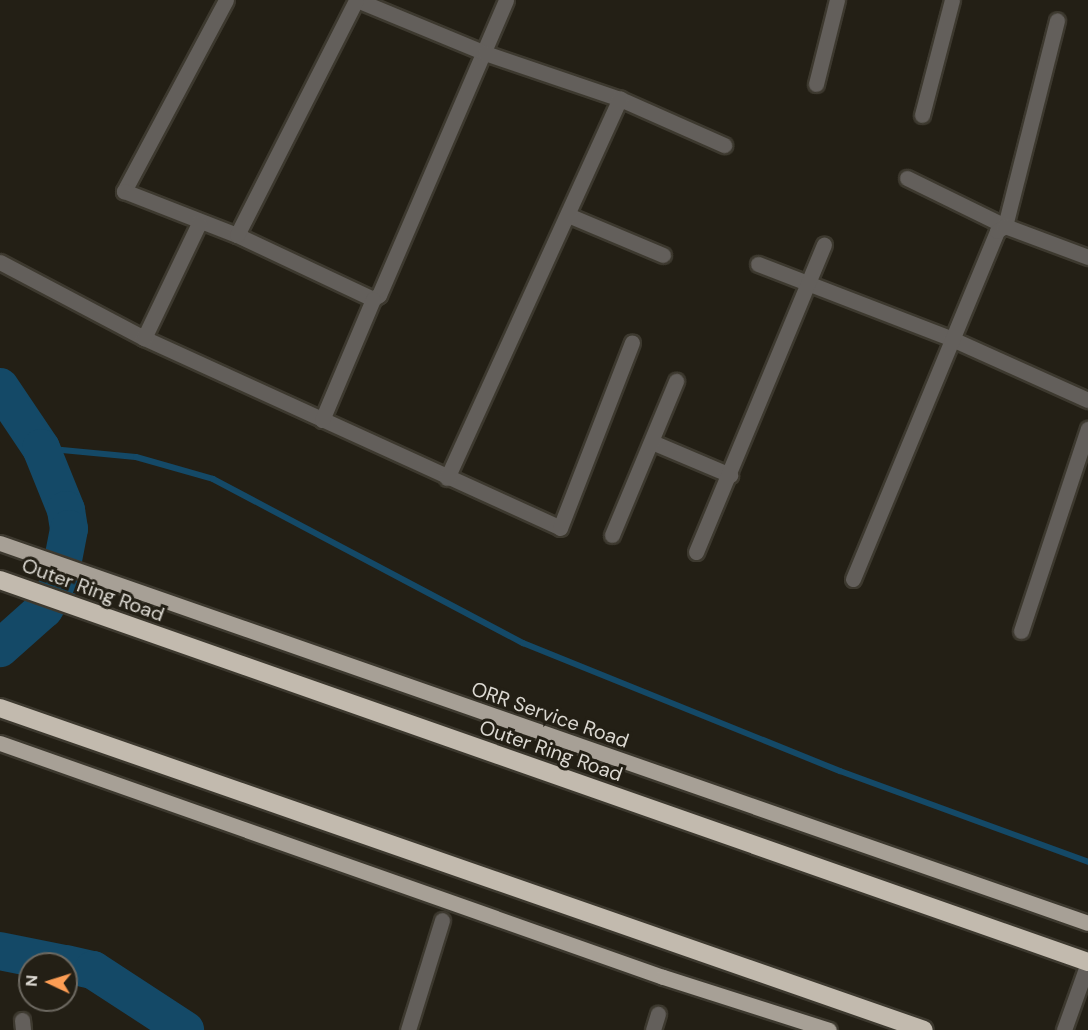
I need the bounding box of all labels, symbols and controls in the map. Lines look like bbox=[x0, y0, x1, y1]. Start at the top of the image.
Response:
street label: Outer Ring Road bbox=[19, 553, 167, 627]
street label: ORR Service Road bbox=[468, 677, 632, 753]
street label: Outer Ring Road bbox=[476, 715, 626, 787]
north arrow bbox=[18, 952, 78, 1012]
text: N bbox=[21, 974, 42, 987]

